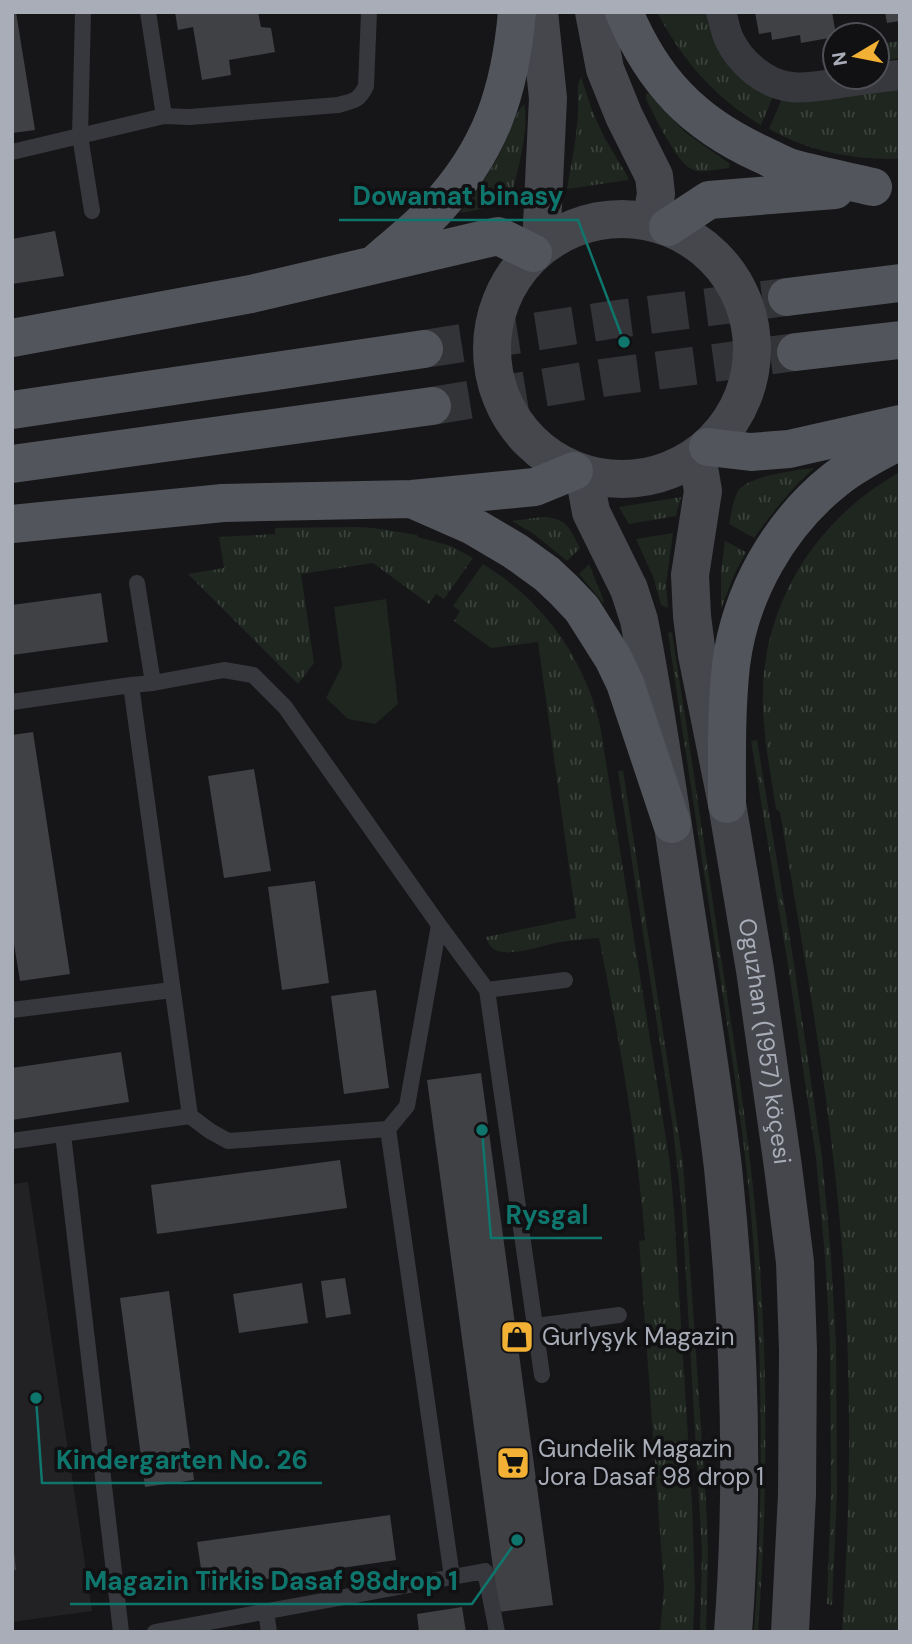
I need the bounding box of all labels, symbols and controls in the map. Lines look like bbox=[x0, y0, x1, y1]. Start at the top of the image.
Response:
north arrow bbox=[821, 21, 891, 91]
text: N bbox=[826, 50, 853, 68]
callout: Dowamat binasy bbox=[339, 173, 578, 220]
text: Dowamat binasy bbox=[353, 179, 564, 213]
street label: Oguzhan (1957) köçesi bbox=[731, 916, 798, 1166]
callout: Rysgal bbox=[491, 1191, 602, 1238]
text: Rysgal bbox=[506, 1198, 589, 1232]
shop icon: Gurlyşyk Magazin bbox=[498, 1318, 536, 1356]
place label: Gurlyşyk Magazin bbox=[542, 1321, 734, 1352]
place label: Gundelik Magazin Jora Dasaf 98 drop 1 bbox=[538, 1433, 764, 1492]
callout: Kindergarten No. 26 bbox=[42, 1436, 322, 1483]
text: Kindergarten No. 26 bbox=[56, 1443, 308, 1477]
supermarket icon: Gundelik Magazin Jora Dasaf 98 drop 1 bbox=[494, 1444, 532, 1482]
callout: Magazin Tirkis Dasaf 98drop 1 bbox=[70, 1557, 472, 1604]
text: Magazin Tirkis Dasaf 98drop 1 bbox=[84, 1564, 458, 1598]

